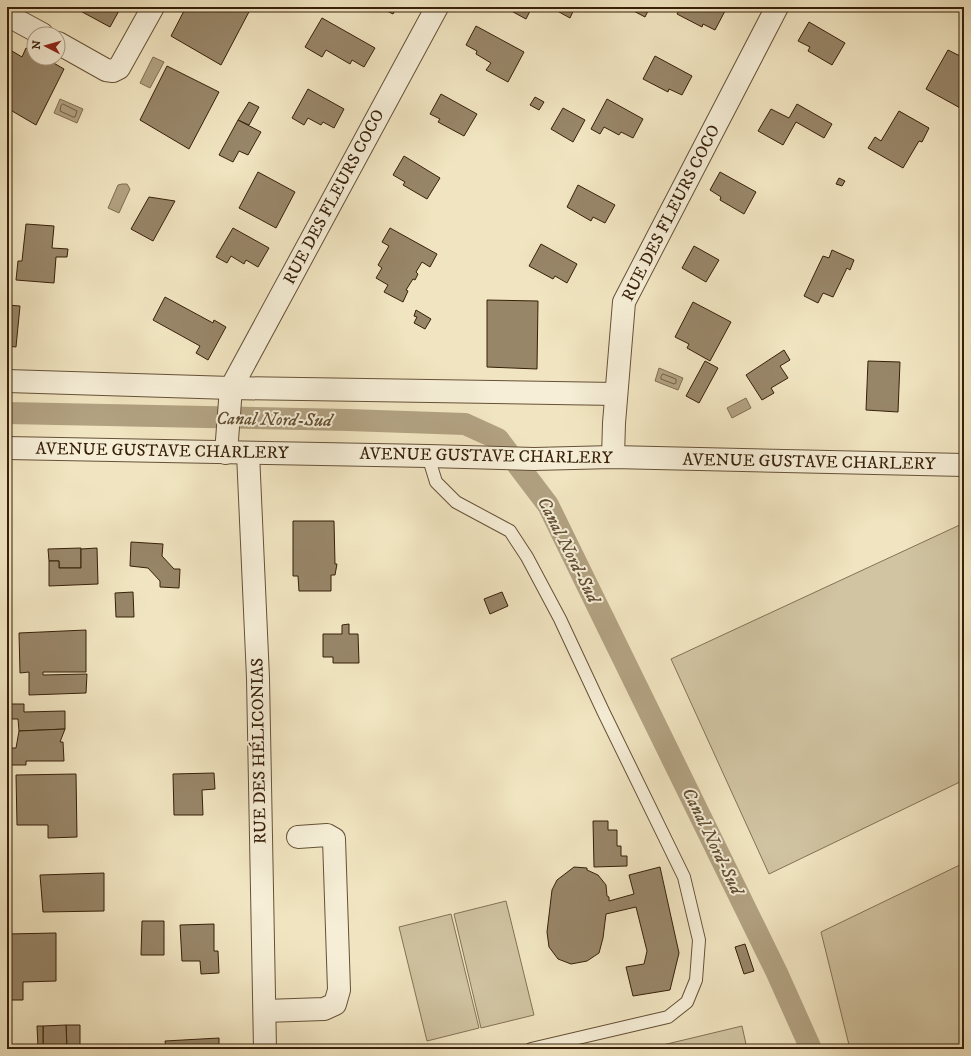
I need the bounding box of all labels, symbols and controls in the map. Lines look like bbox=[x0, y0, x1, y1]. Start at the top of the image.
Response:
north arrow bbox=[26, 26, 66, 66]
text: N bbox=[30, 40, 44, 50]
street label: RUE DES FLEURS COCO bbox=[278, 106, 390, 288]
street label: RUE DES FLEURS COCO bbox=[617, 121, 725, 305]
water label: Canal Nord-Sud bbox=[216, 408, 335, 432]
street label: AVENUE GUSTAVE CHARLERY bbox=[35, 438, 289, 464]
street label: AVENUE GUSTAVE CHARLERY bbox=[359, 443, 613, 469]
street label: AVENUE GUSTAVE CHARLERY bbox=[682, 449, 936, 475]
water label: Canal Nord-Sud bbox=[532, 493, 605, 609]
street label: RUE DES HÉLICONIAS bbox=[246, 658, 272, 844]
water label: Canal Nord-Sud bbox=[677, 784, 748, 900]

